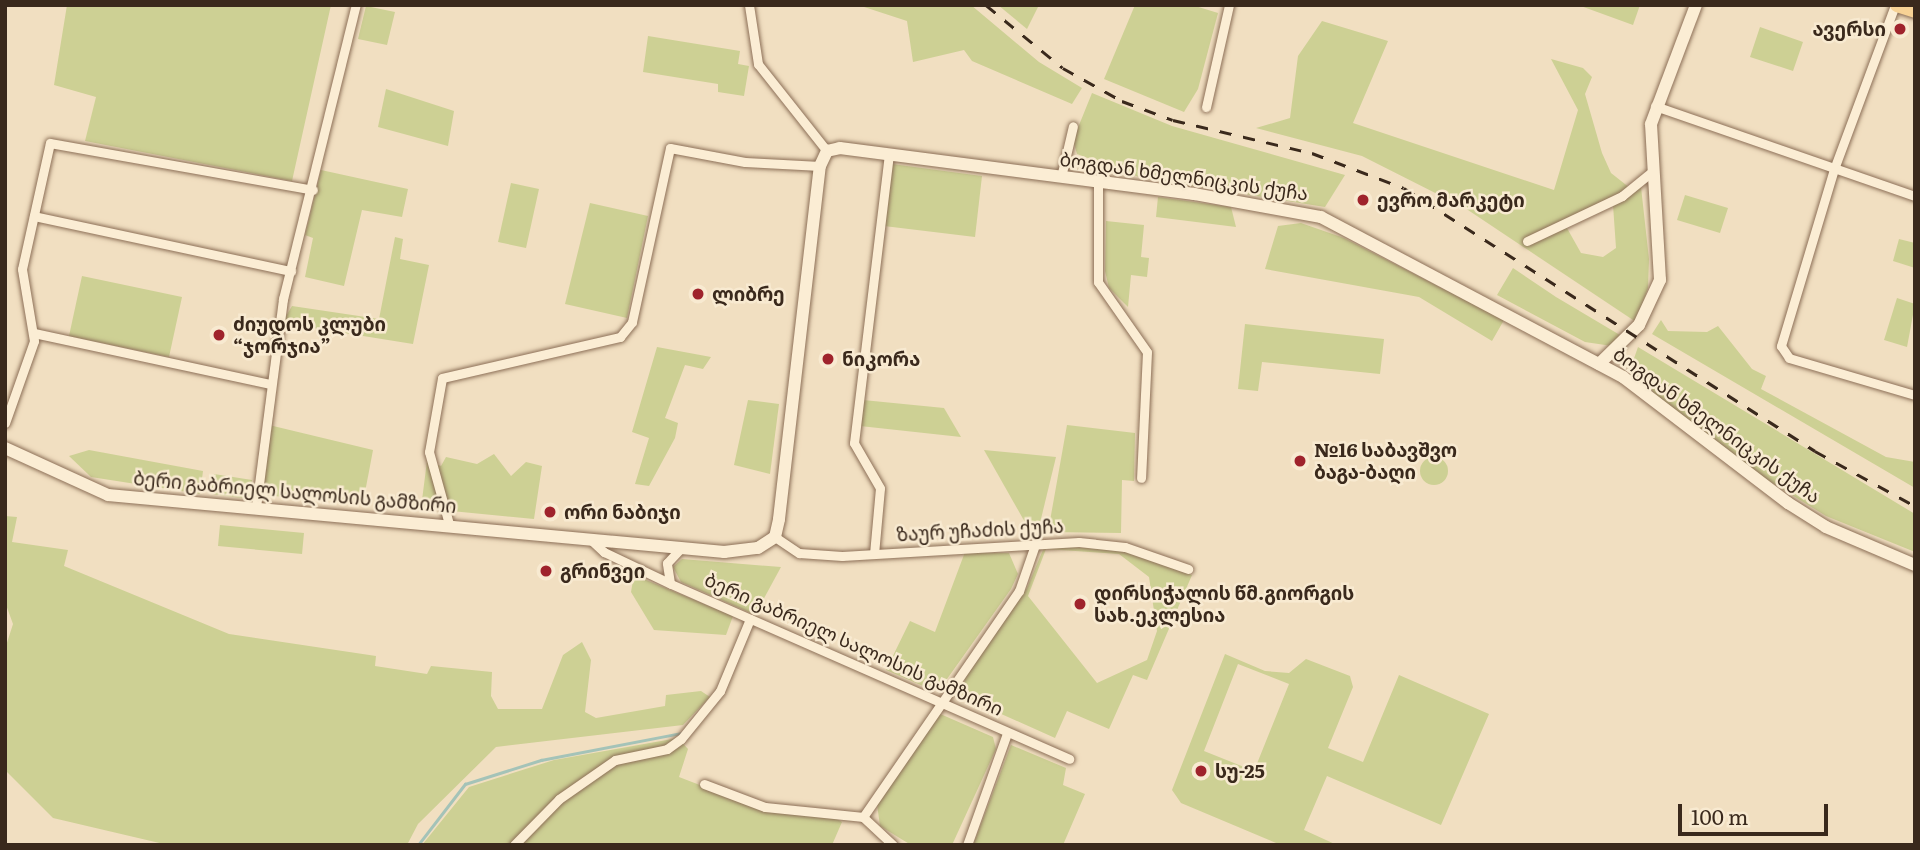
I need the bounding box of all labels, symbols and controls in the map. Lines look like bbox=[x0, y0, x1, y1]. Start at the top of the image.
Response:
place label: ავერსი bbox=[1812, 18, 1886, 40]
marker: ავერსი bbox=[1892, 21, 1908, 37]
street label: ბოგდან ხმელნიცკის ქუჩა bbox=[1058, 147, 1310, 205]
place label: ევრო მარკეტი bbox=[1377, 189, 1525, 211]
marker: ევრო მარკეტი bbox=[1355, 192, 1371, 208]
place label: ლიბრე bbox=[712, 283, 785, 305]
marker: ლიბრე bbox=[690, 286, 706, 302]
place label: ძიუდოს კლუბი “ჯორჯია” bbox=[233, 313, 386, 357]
marker: ძიუდოს კლუბი “ჯორჯია” bbox=[211, 327, 227, 343]
street label: ბოგდან ხმელნიცკის ქუჩა bbox=[1609, 342, 1825, 508]
place label: ნიკორა bbox=[842, 348, 920, 370]
marker: ნიკორა bbox=[820, 351, 836, 367]
place label: №16 საბავშვო ბაგა-ბაღი bbox=[1314, 439, 1457, 483]
marker: №16 საბავშვო ბაგა-ბაღი bbox=[1292, 453, 1308, 469]
street label: ბერი გაბრიელ სალოსის გამზირი bbox=[133, 467, 457, 517]
place label: ორი ნაბიჯი bbox=[564, 501, 681, 523]
marker: ორი ნაბიჯი bbox=[542, 504, 558, 520]
street label: ზაურ უჩაძის ქუჩა bbox=[896, 514, 1064, 546]
place label: გრინვეი bbox=[560, 560, 645, 582]
marker: გრინვეი bbox=[538, 563, 554, 579]
street label: ბერი გაბრიელ სალოსის გამზირი bbox=[701, 568, 1007, 720]
place label: დირსიჭალის წმ.გიორგის სახ.ეკლესია bbox=[1094, 582, 1354, 626]
marker: დირსიჭალის წმ.გიორგის სახ.ეკლესია bbox=[1072, 596, 1088, 612]
place label: სუ-25 bbox=[1215, 760, 1265, 782]
marker: სუ-25 bbox=[1193, 763, 1209, 779]
scale bar bbox=[1682, 790, 1832, 834]
text: 100 m bbox=[1691, 800, 1748, 831]

